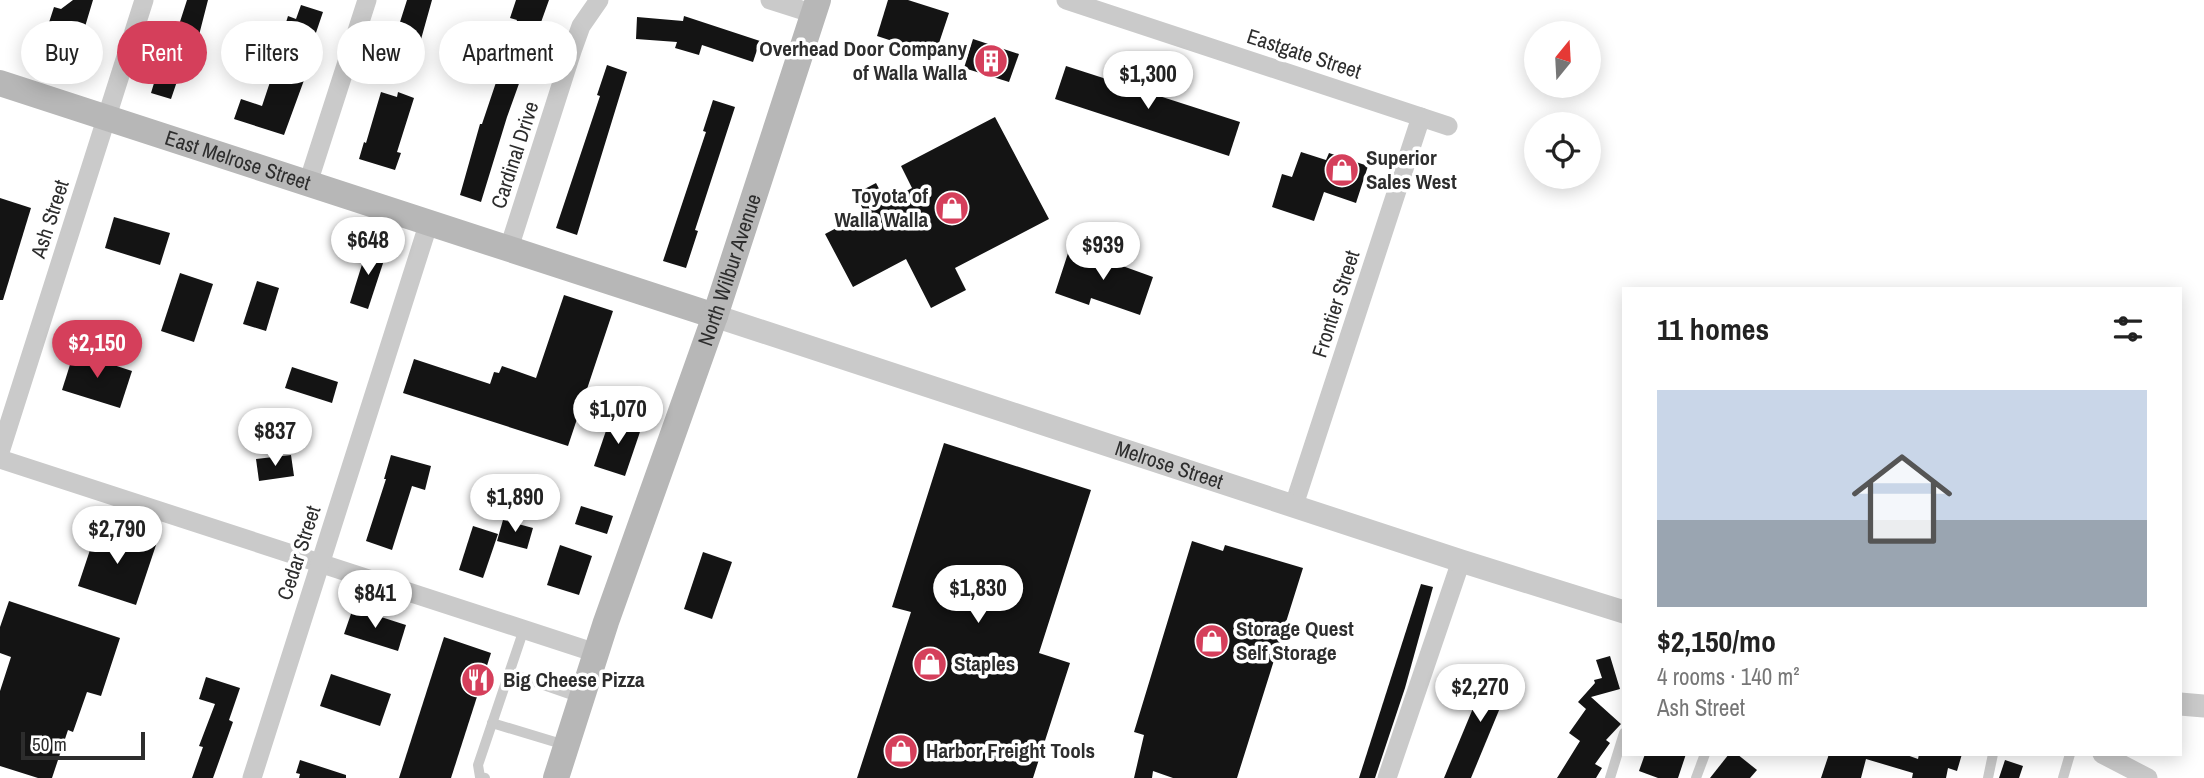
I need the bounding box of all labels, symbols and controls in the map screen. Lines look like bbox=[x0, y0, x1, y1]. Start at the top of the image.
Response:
chip: Buy bbox=[21, 21, 103, 84]
chip: Rent bbox=[117, 21, 207, 84]
chip: Filters bbox=[221, 21, 323, 84]
chip: New bbox=[337, 21, 425, 84]
chip: Apartment bbox=[439, 21, 577, 84]
street label: Eastgate Street bbox=[1243, 21, 1365, 86]
north arrow bbox=[1524, 21, 1601, 98]
map controls bbox=[1524, 21, 1601, 189]
place label: Overhead Door Company of Walla Walla bbox=[759, 34, 967, 87]
building icon: Overhead Door Company of Walla Walla bbox=[972, 42, 1010, 80]
pin: $1,300 bbox=[1091, 52, 1205, 111]
text: $1,300 bbox=[1119, 58, 1177, 89]
street label: Cardinal Drive bbox=[484, 98, 545, 212]
button: locate bbox=[1524, 112, 1601, 189]
street label: East Melrose Street bbox=[161, 123, 314, 197]
place label: Superior Sales West bbox=[1366, 143, 1457, 196]
shop icon: Superior Sales West bbox=[1323, 151, 1361, 189]
street label: Ash Street bbox=[23, 176, 76, 263]
place label: Toyota of Walla Walla bbox=[835, 181, 928, 234]
shop icon: Toyota of Walla Walla bbox=[933, 189, 971, 227]
street label: North Wilbur Avenue bbox=[690, 190, 768, 350]
pin: $648 bbox=[327, 218, 409, 277]
pin: $939 bbox=[1062, 222, 1144, 282]
text: $648 bbox=[347, 224, 389, 255]
text: $939 bbox=[1082, 229, 1124, 260]
street label: Frontier Street bbox=[1305, 246, 1367, 361]
text: 11 homes bbox=[1657, 309, 1769, 349]
icon: filters bbox=[2109, 310, 2147, 348]
pin: $2,150 bbox=[40, 320, 154, 380]
text: $2,150 bbox=[68, 327, 126, 358]
pin: $1,070 bbox=[561, 386, 675, 446]
text: $1,070 bbox=[589, 393, 647, 424]
pin: $837 bbox=[234, 408, 316, 468]
text: $837 bbox=[254, 415, 296, 446]
street label: Melrose Street bbox=[1112, 433, 1227, 496]
icon: home bbox=[1839, 436, 1965, 562]
pin: $1,890 bbox=[458, 475, 572, 534]
text: $1,890 bbox=[486, 481, 544, 512]
street label: Cedar Street bbox=[270, 502, 327, 604]
pin: $2,790 bbox=[60, 506, 174, 566]
text: $2,790 bbox=[88, 513, 146, 544]
pin: $1,830 bbox=[921, 566, 1035, 625]
pin: $841 bbox=[334, 570, 416, 630]
text: $1,830 bbox=[949, 572, 1007, 603]
text: $841 bbox=[354, 577, 396, 608]
place label: Storage Quest Self Storage bbox=[1236, 614, 1354, 667]
text: $2,150/mo bbox=[1657, 621, 1776, 661]
shop icon: Storage Quest Self Storage bbox=[1193, 622, 1231, 660]
shop icon: Staples bbox=[911, 645, 949, 683]
place label: Staples bbox=[954, 649, 1015, 678]
restaurant icon: Big Cheese Pizza bbox=[459, 661, 497, 699]
text: 4 rooms · 140 m² bbox=[1657, 661, 1800, 692]
pin: $2,270 bbox=[1423, 664, 1537, 724]
place label: Big Cheese Pizza bbox=[503, 665, 645, 694]
text: $2,270 bbox=[1451, 671, 1509, 702]
text: Ash Street bbox=[1657, 692, 1745, 723]
scale bar bbox=[21, 729, 145, 761]
text: 50 m bbox=[32, 731, 67, 757]
shop icon: Harbor Freight Tools bbox=[882, 732, 920, 770]
place label: Harbor Freight Tools bbox=[926, 736, 1095, 765]

